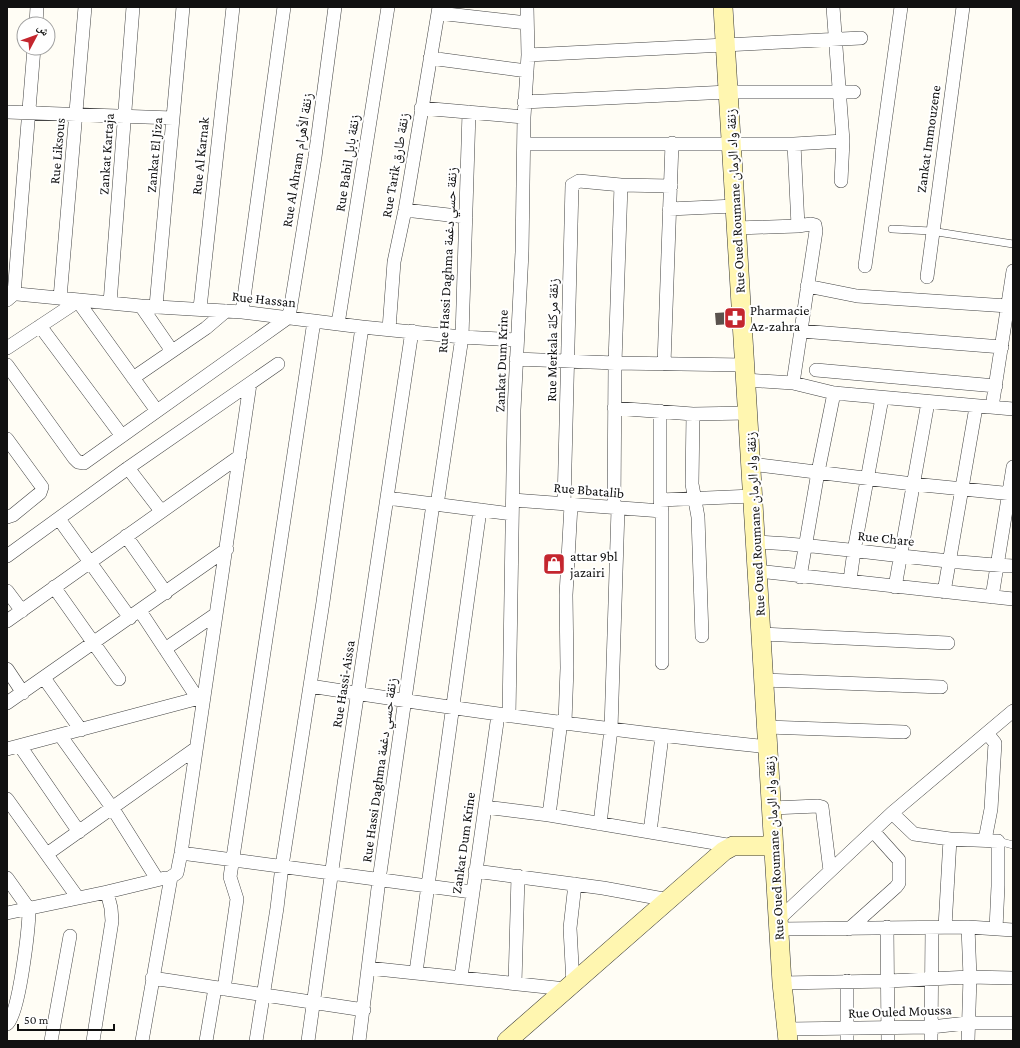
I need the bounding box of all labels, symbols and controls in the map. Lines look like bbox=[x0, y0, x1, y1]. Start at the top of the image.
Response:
north arrow bbox=[16, 16, 56, 56]
text: ش bbox=[34, 21, 52, 39]
street label: Zankat Immouzene bbox=[913, 84, 943, 194]
street label: Rue Al Ahram زنقة الأهرام bbox=[278, 92, 317, 229]
street label: Rue Oued Roumane زنقة واد الرمان bbox=[722, 108, 749, 294]
street label: Rue Tarik زنقة طارق bbox=[378, 111, 413, 219]
street label: Zankat Kartaja bbox=[95, 112, 118, 195]
street label: Rue Babil زنقة بابل bbox=[331, 113, 364, 213]
street label: Zankat El Jiza bbox=[143, 116, 165, 193]
street label: Rue Al Karnak bbox=[188, 116, 212, 196]
street label: Rue Liksous bbox=[46, 117, 68, 185]
street label: Rue Hassi Daghma زنقة حسي دغمة bbox=[434, 167, 463, 354]
street label: Rue Merkala زنقة مركلة bbox=[543, 278, 562, 402]
street label: Rue Hassan bbox=[231, 288, 297, 310]
place label: Pharmacie Az-zahra bbox=[750, 302, 809, 334]
pharmacy icon: Pharmacie Az-zahra bbox=[722, 305, 748, 331]
street label: Zankat Dum Krine bbox=[491, 309, 511, 413]
street label: Rue Oued Roumane زنقة واد الرمان bbox=[742, 431, 769, 617]
street label: Rue Bbatalib bbox=[553, 479, 625, 501]
street label: Rue Chare bbox=[857, 527, 915, 549]
place label: attar 9bl jazairi bbox=[569, 548, 618, 581]
shop icon: attar 9bl jazairi bbox=[541, 551, 567, 577]
street label: Rue Hassi-Aissa bbox=[328, 639, 358, 729]
street label: Rue Hassi Daghma زنقة حسي دغمة bbox=[358, 677, 403, 864]
street label: Rue Oued Roumane زنقة واد الرمان bbox=[761, 755, 788, 941]
street label: Zankat Dum Krine bbox=[448, 791, 478, 895]
street label: Rue Ouled Moussa bbox=[848, 1001, 953, 1021]
scale bar bbox=[18, 1006, 114, 1032]
text: 50 m bbox=[24, 1013, 49, 1027]

